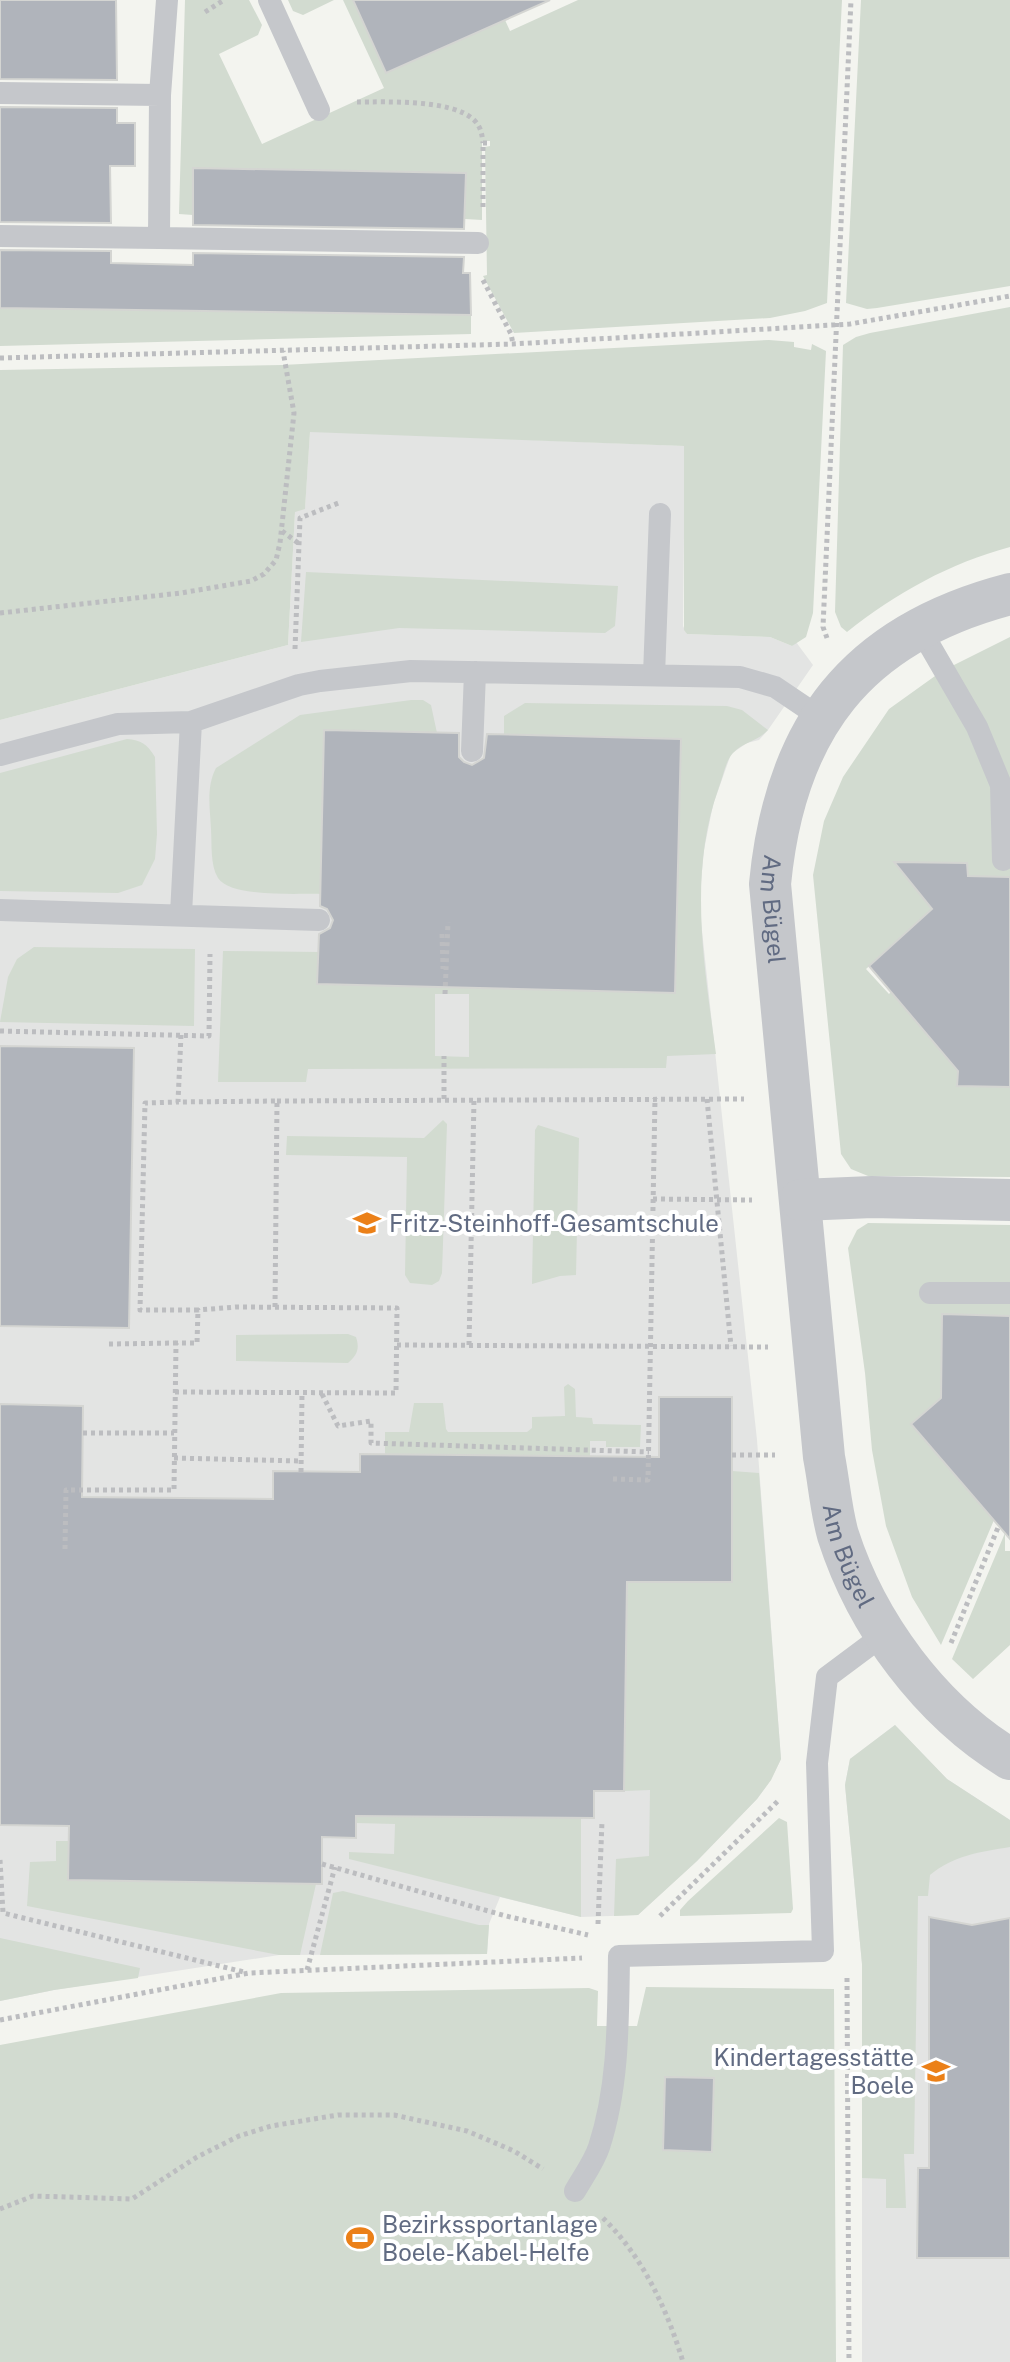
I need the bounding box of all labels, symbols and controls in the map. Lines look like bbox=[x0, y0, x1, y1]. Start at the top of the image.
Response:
street label: Am Bügel bbox=[755, 853, 791, 965]
school or university icon: Fritz-Steinhoff-Gesamtschule bbox=[352, 1208, 382, 1238]
place label: Fritz-Steinhoff-Gesamtschule bbox=[389, 1209, 719, 1237]
street label: Am Bügel bbox=[818, 1501, 881, 1612]
place label: Kindertagesstätte Boele bbox=[713, 2043, 914, 2099]
school or university icon: Kindertagesstätte Boele bbox=[921, 2056, 951, 2086]
place label: Bezirkssportanlage Boele-Kabel-Helfe bbox=[382, 2210, 598, 2266]
sports icon: Bezirkssportanlage Boele-Kabel-Helfe bbox=[345, 2223, 375, 2253]

